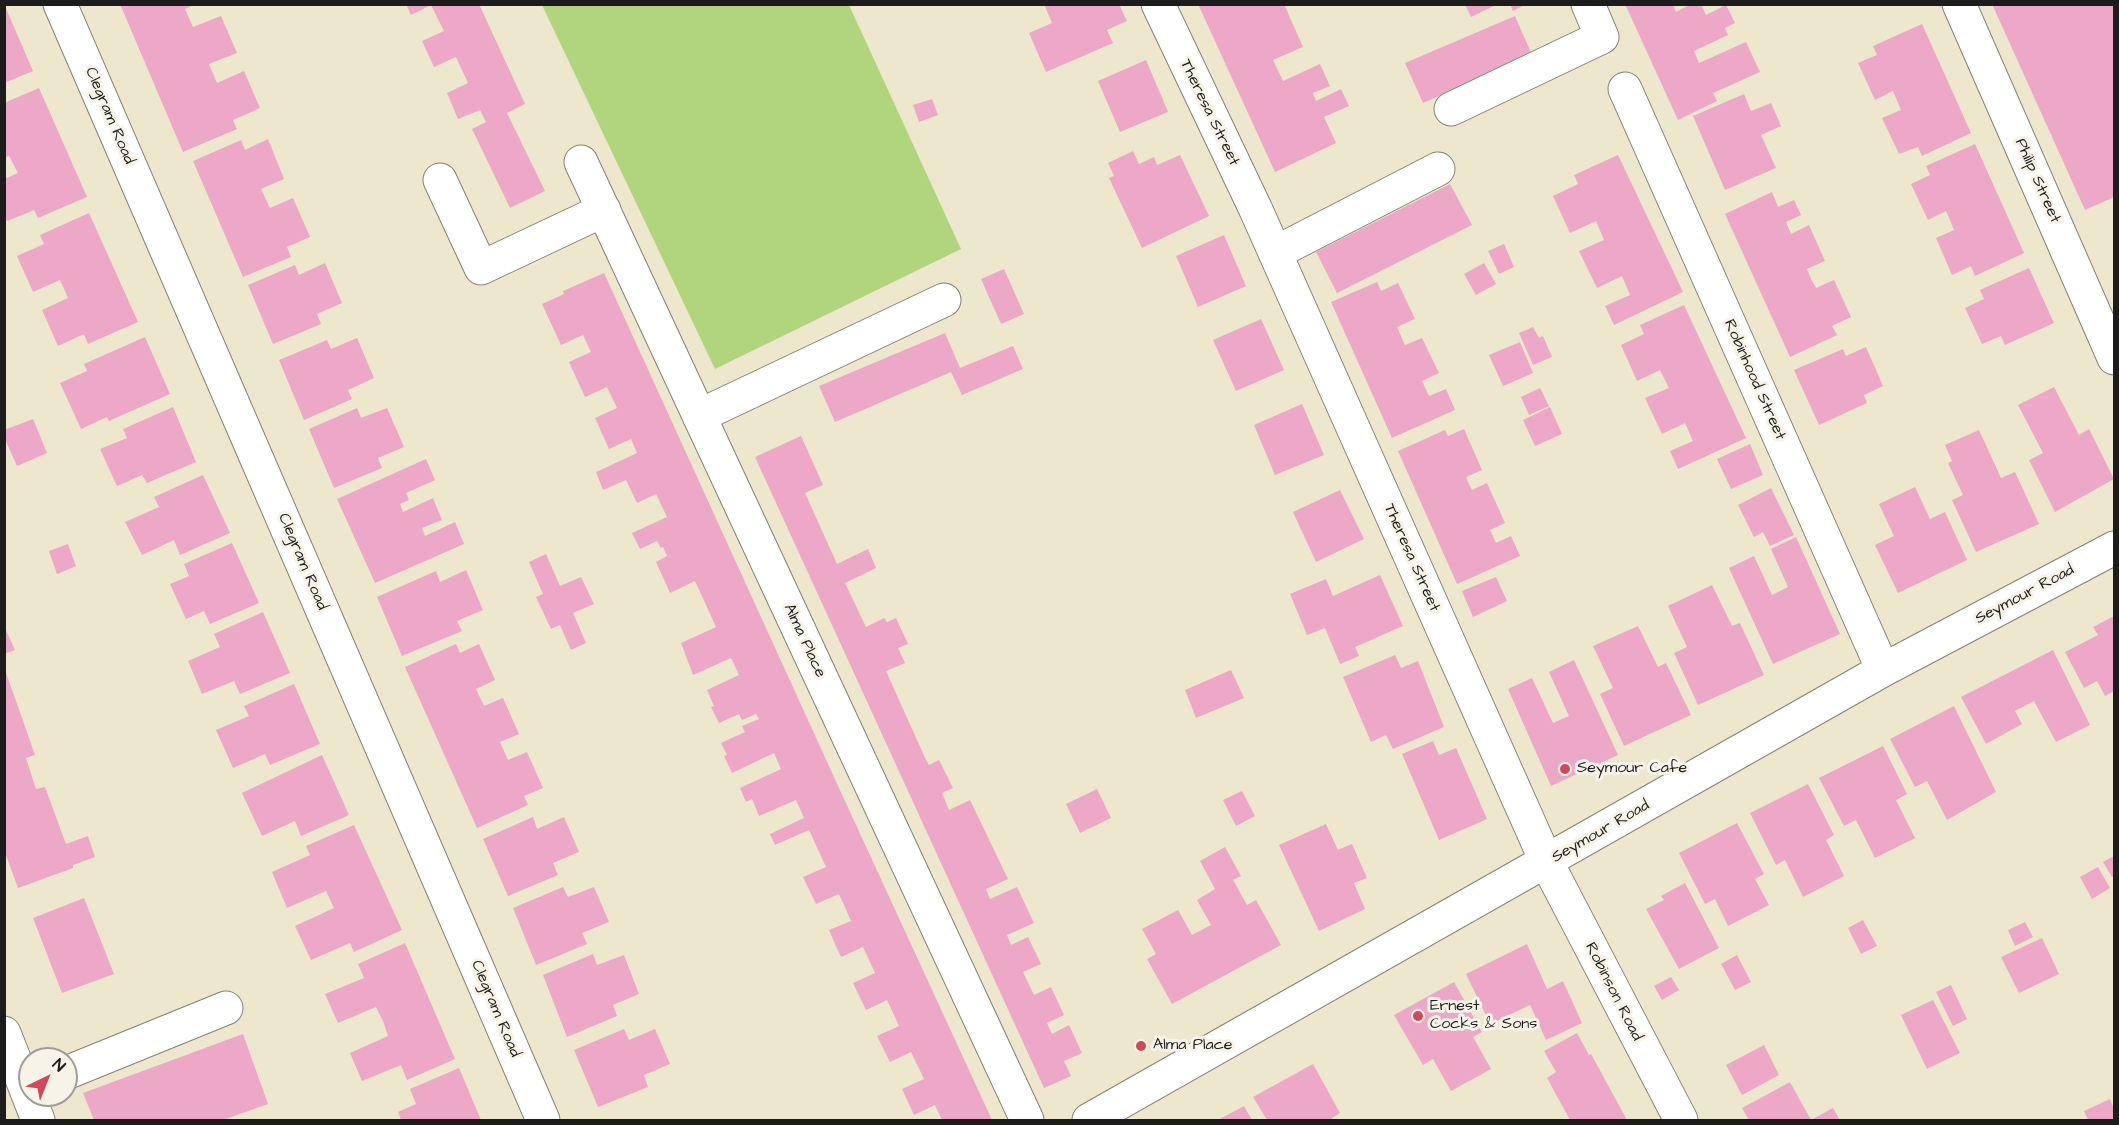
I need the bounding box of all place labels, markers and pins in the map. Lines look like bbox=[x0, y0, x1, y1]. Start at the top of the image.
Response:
place label: Seymour Cafe bbox=[1577, 759, 1687, 779]
marker: Seymour Cafe bbox=[1558, 762, 1572, 776]
place label: Ernest Cocks & Sons bbox=[1430, 997, 1537, 1035]
marker: Ernest Cocks & Sons bbox=[1411, 1009, 1425, 1023]
place label: Alma Place bbox=[1153, 1036, 1232, 1056]
marker: Alma Place bbox=[1134, 1039, 1148, 1053]

